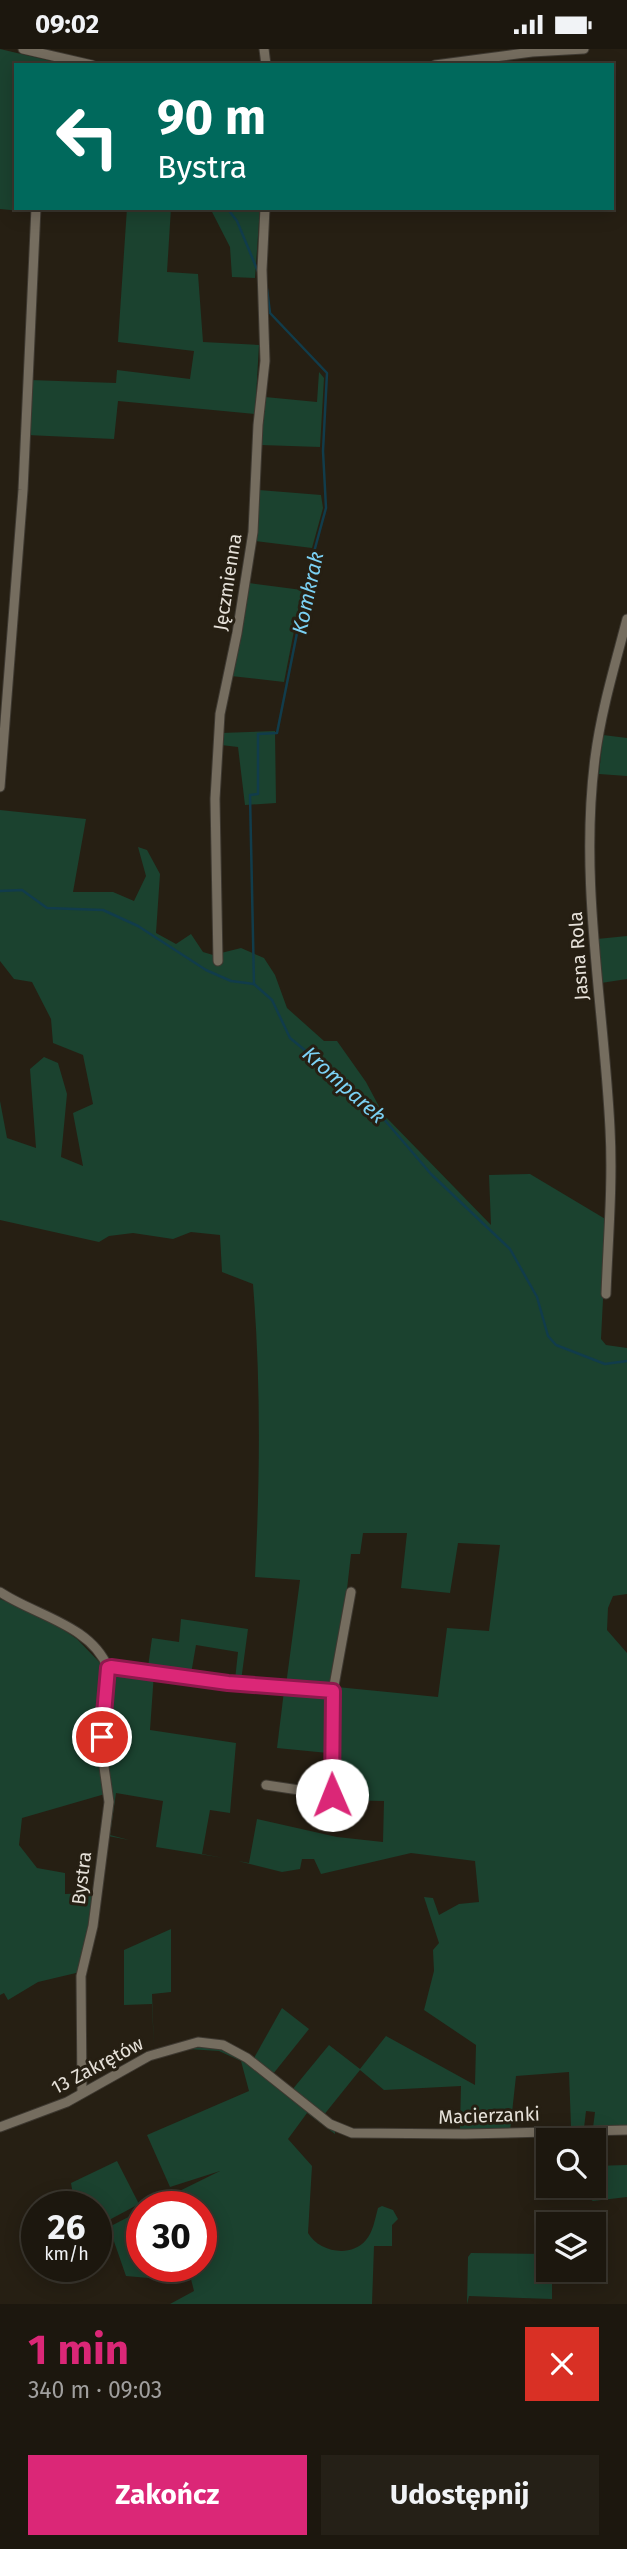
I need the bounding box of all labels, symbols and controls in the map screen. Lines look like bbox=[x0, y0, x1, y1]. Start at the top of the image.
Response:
text: 09:02 bbox=[35, 9, 99, 40]
text: 90 m bbox=[157, 88, 266, 147]
icon: left bbox=[42, 91, 133, 182]
text: Bystra bbox=[157, 148, 247, 186]
street label: Jęczmienna bbox=[208, 532, 247, 632]
water label: Komkrak bbox=[287, 549, 329, 637]
street label: Jasna Rola bbox=[564, 911, 593, 1001]
water label: Kromparek bbox=[297, 1041, 391, 1129]
pin bbox=[72, 1707, 132, 1767]
icon: arrive bbox=[83, 1718, 121, 1756]
position arrow bbox=[295, 1758, 369, 1832]
street label: Bystra bbox=[67, 1850, 96, 1906]
street label: 13 Zakrętów bbox=[47, 2031, 147, 2099]
street label: Macierzanki bbox=[438, 2102, 540, 2129]
map controls bbox=[536, 2128, 606, 2282]
button: search bbox=[536, 2128, 606, 2198]
speed limit sign: 30 bbox=[126, 2191, 217, 2282]
text: 26 bbox=[48, 2206, 85, 2248]
button: layers bbox=[536, 2212, 606, 2282]
text: km/h bbox=[44, 2243, 89, 2265]
text: 1 min bbox=[28, 2325, 129, 2375]
button: close bbox=[525, 2327, 599, 2401]
text: 340 m · 09:03 bbox=[28, 2376, 162, 2404]
button: Zakończ bbox=[28, 2455, 307, 2535]
button: Udostępnij bbox=[321, 2455, 599, 2535]

